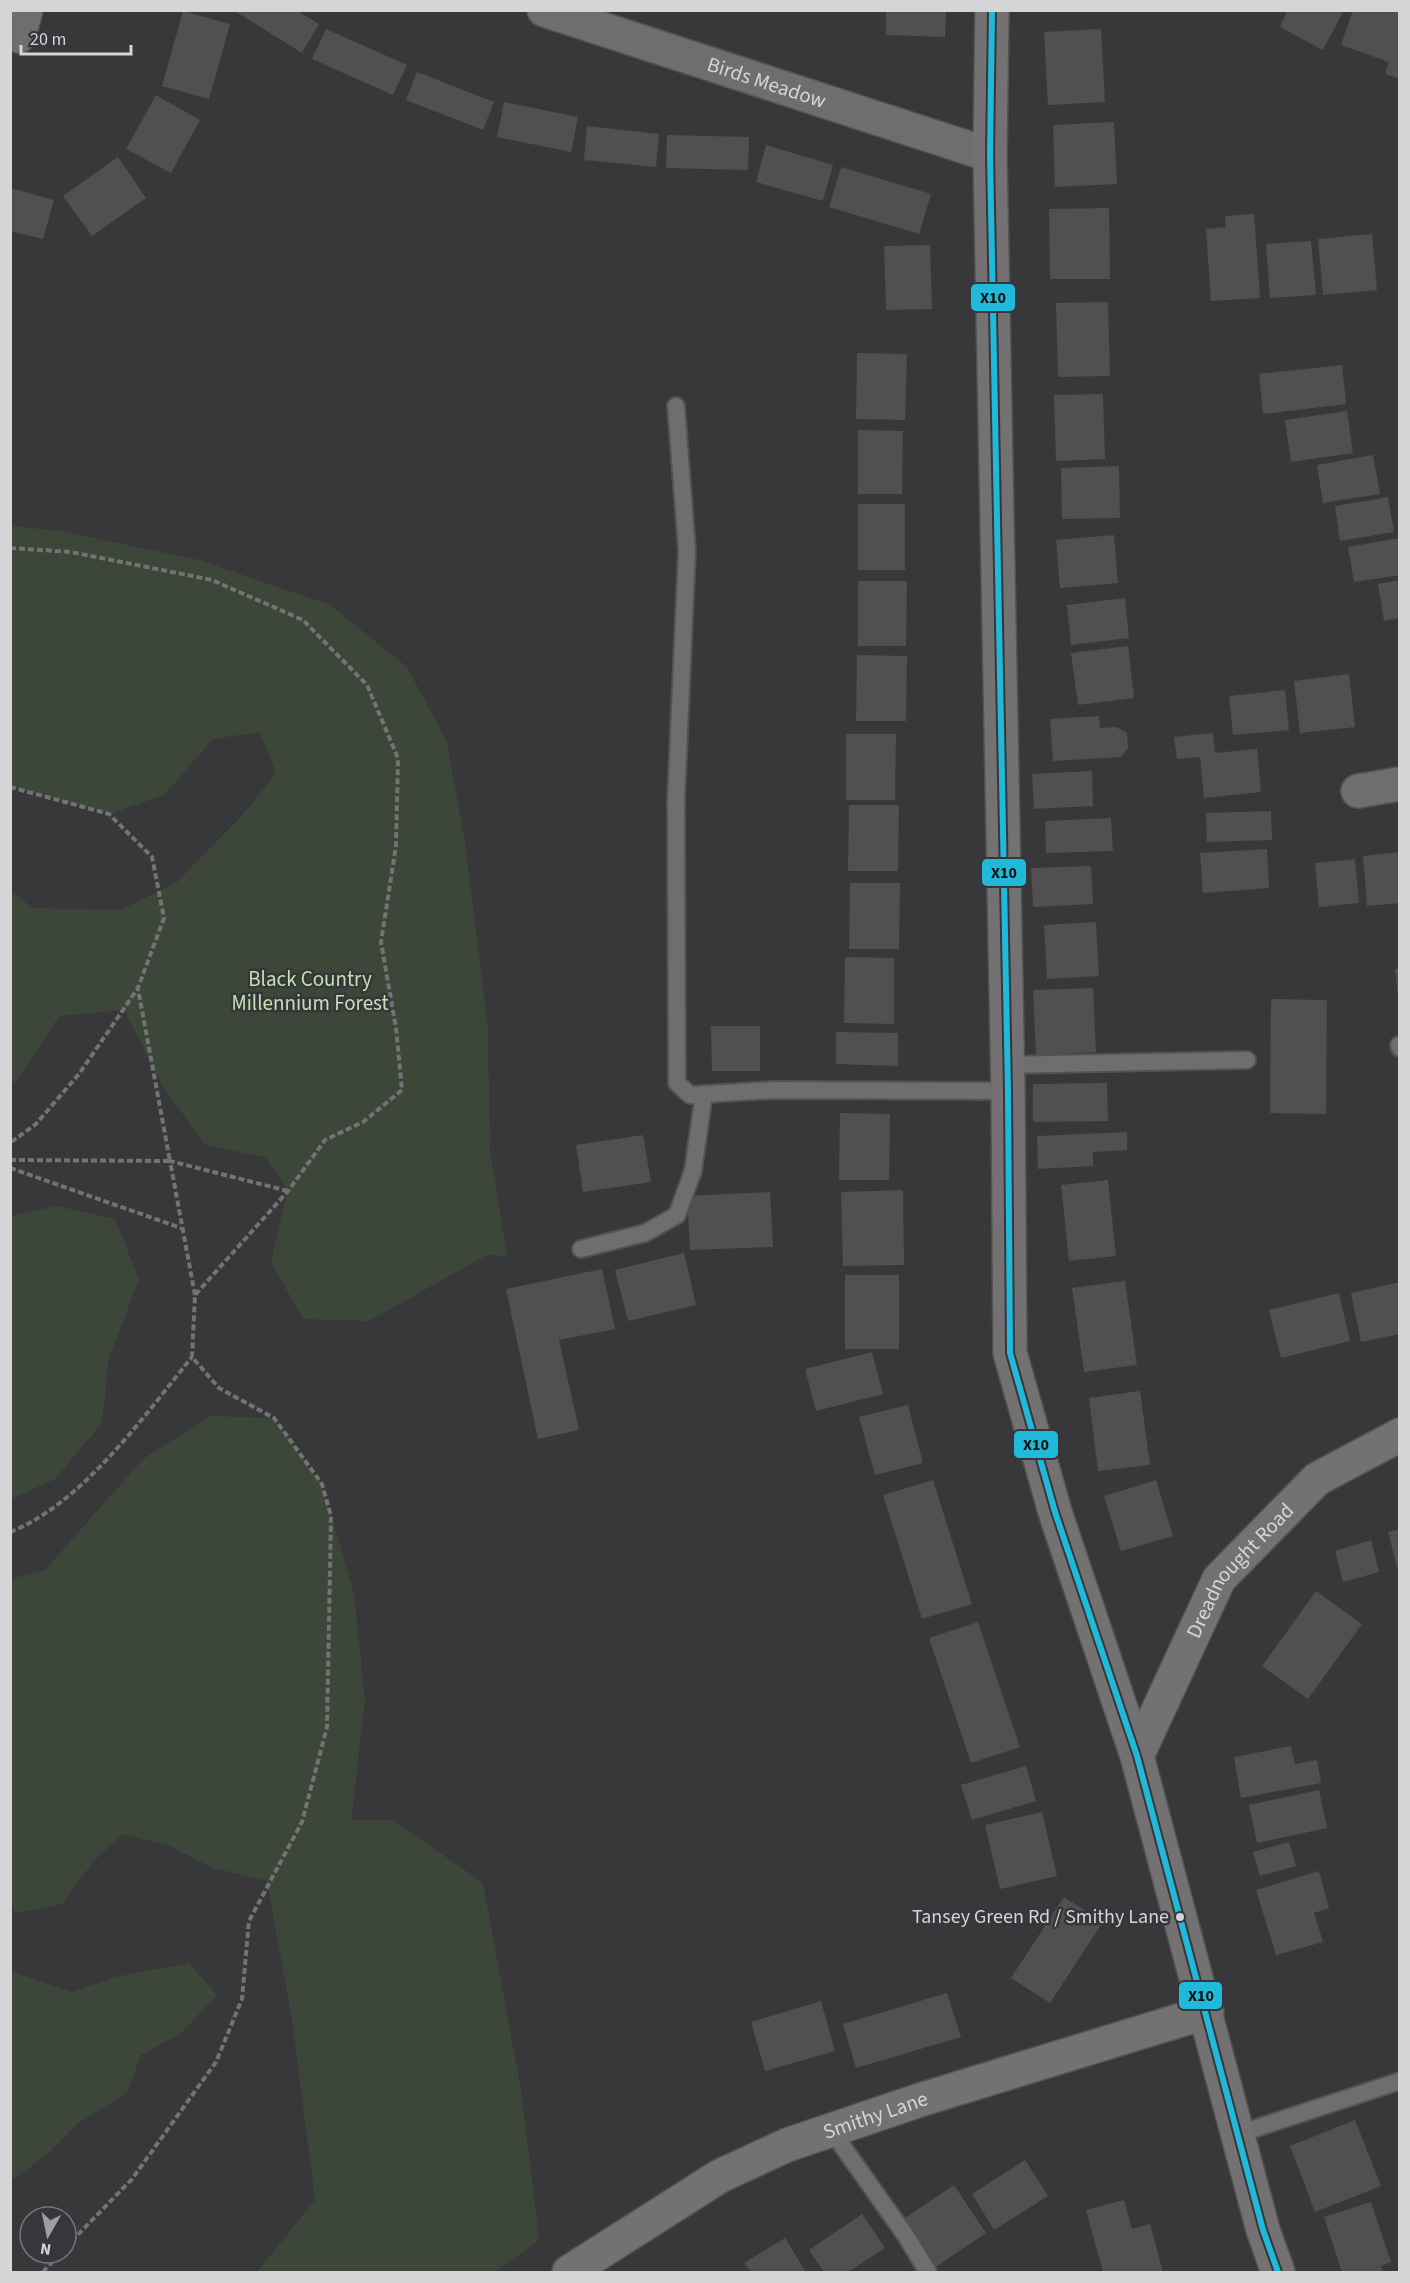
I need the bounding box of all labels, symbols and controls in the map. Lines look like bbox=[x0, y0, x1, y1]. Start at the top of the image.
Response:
scale bar bbox=[21, 18, 130, 56]
text: 20 m bbox=[30, 27, 66, 52]
street label: Birds Meadow bbox=[703, 49, 830, 116]
line badge: X10 bbox=[970, 283, 1016, 312]
text: X10 bbox=[980, 287, 1006, 309]
line badge: X10 bbox=[981, 858, 1027, 887]
text: X10 bbox=[991, 862, 1017, 884]
park label: Black Country Millennium Forest bbox=[231, 964, 389, 1018]
line badge: X10 bbox=[1013, 1430, 1059, 1459]
text: X10 bbox=[1023, 1434, 1049, 1456]
street label: Dreadnought Road bbox=[1179, 1496, 1301, 1643]
place label: Tansey Green Rd / Smithy Lane bbox=[912, 1903, 1169, 1931]
marker: Tansey Green Rd / Smithy Lane bbox=[1174, 1911, 1186, 1923]
line badge: X10 bbox=[1178, 1981, 1223, 2010]
text: X10 bbox=[1188, 1985, 1214, 2007]
street label: Smithy Lane bbox=[819, 2083, 932, 2147]
north arrow bbox=[18, 2205, 78, 2265]
text: N bbox=[39, 2237, 53, 2261]

